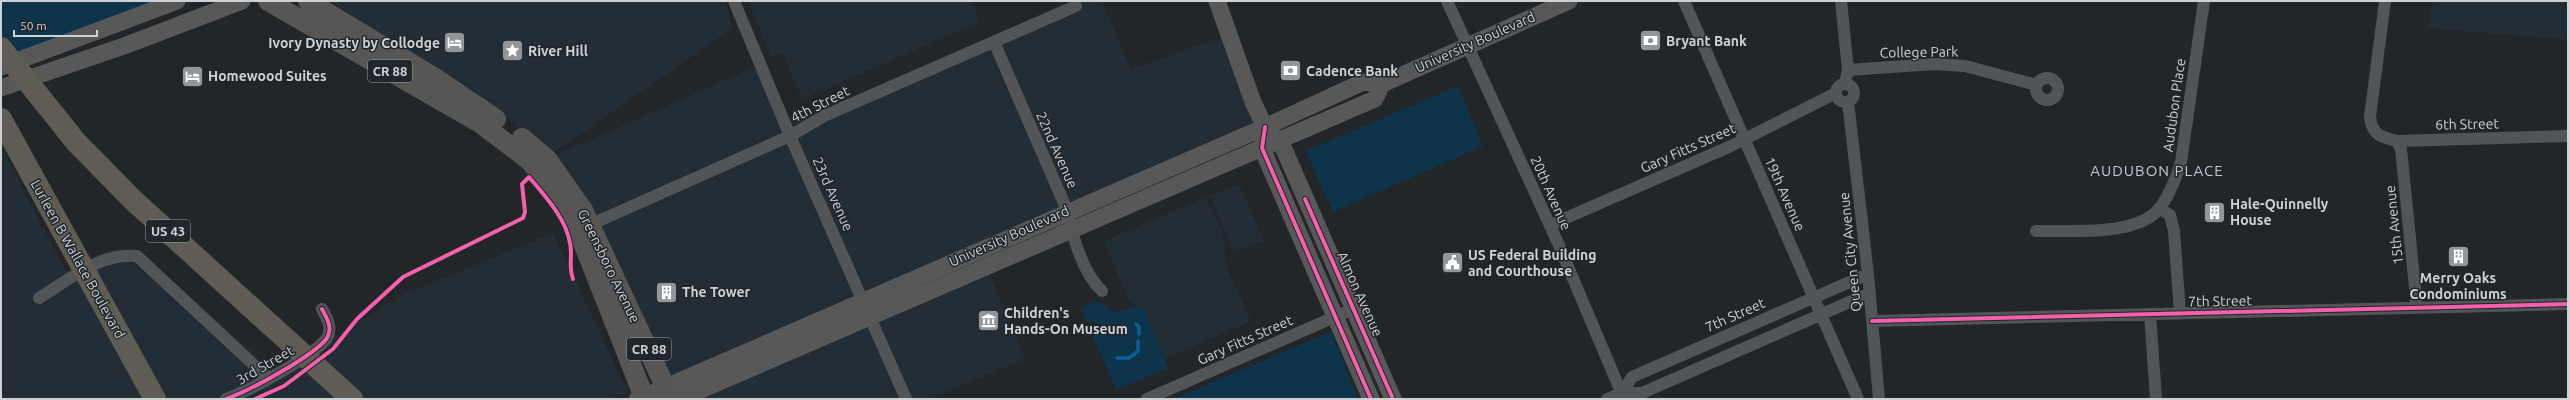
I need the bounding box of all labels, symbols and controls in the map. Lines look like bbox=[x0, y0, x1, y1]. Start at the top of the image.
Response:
street label: University Boulevard bbox=[1413, 8, 1537, 76]
scale bar bbox=[14, 12, 97, 38]
text: 50 m bbox=[20, 19, 47, 32]
bank icon: Bryant Bank bbox=[1637, 28, 1663, 54]
hotel icon: Ivory Dynasty by Collodge bbox=[442, 30, 468, 56]
place label: Bryant Bank bbox=[1666, 33, 1747, 49]
place label: Ivory Dynasty by Collodge bbox=[268, 35, 440, 51]
place icon: River Hill bbox=[500, 38, 526, 64]
place label: River Hill bbox=[528, 43, 588, 59]
street label: College Park bbox=[1880, 43, 1958, 61]
street label: Audubon Place bbox=[2160, 57, 2188, 153]
bank icon: Cadence Bank bbox=[1278, 58, 1304, 84]
road number: CR 88 bbox=[368, 60, 412, 82]
hotel icon: Homewood Suites bbox=[180, 63, 206, 89]
place label: Cadence Bank bbox=[1306, 63, 1398, 79]
place label: Homewood Suites bbox=[208, 68, 327, 84]
street label: 4th Street bbox=[788, 82, 852, 126]
street label: 22nd Avenue bbox=[1033, 109, 1081, 191]
street label: 6th Street bbox=[2435, 115, 2499, 133]
street label: Gary Fitts Street bbox=[1638, 120, 1738, 176]
street label: 20th Avenue bbox=[1527, 153, 1575, 233]
street label: 23rd Avenue bbox=[809, 154, 857, 234]
street label: 19th Avenue bbox=[1761, 154, 1809, 234]
district label: AUDUBON PLACE bbox=[2090, 162, 2224, 179]
street label: Lurleen B Wallace Boulevard bbox=[28, 177, 128, 341]
street label: 15th Avenue bbox=[2382, 185, 2406, 265]
street label: Queen City Avenue bbox=[1836, 191, 1864, 313]
place label: Hale-Quinnelly House bbox=[2230, 196, 2329, 228]
building icon: Hale-Quinnelly House bbox=[2202, 199, 2228, 225]
street label: University Boulevard bbox=[947, 202, 1071, 270]
street label: Greensboro Avenue bbox=[575, 207, 643, 325]
road number: US 43 bbox=[146, 220, 190, 242]
building icon: Merry Oaks Condominiums bbox=[2445, 243, 2471, 269]
place label: US Federal Building and Courthouse bbox=[1468, 247, 1597, 279]
street label: Almon Avenue bbox=[1334, 249, 1386, 339]
public building icon: US Federal Building and Courthouse bbox=[1439, 250, 1465, 276]
place label: Merry Oaks Condominiums bbox=[2409, 270, 2507, 302]
building icon: The Tower bbox=[653, 279, 679, 305]
place label: The Tower bbox=[682, 284, 751, 300]
street label: 7th Street bbox=[2188, 292, 2252, 310]
street label: 7th Street bbox=[1703, 295, 1768, 335]
place label: Children's Hands-On Museum bbox=[1004, 305, 1128, 337]
museum icon: Children's Hands-On Museum bbox=[975, 308, 1001, 334]
street label: Gary Fitts Street bbox=[1195, 312, 1295, 368]
road number: CR 88 bbox=[627, 338, 671, 360]
street label: 3rd Street bbox=[233, 342, 297, 388]

